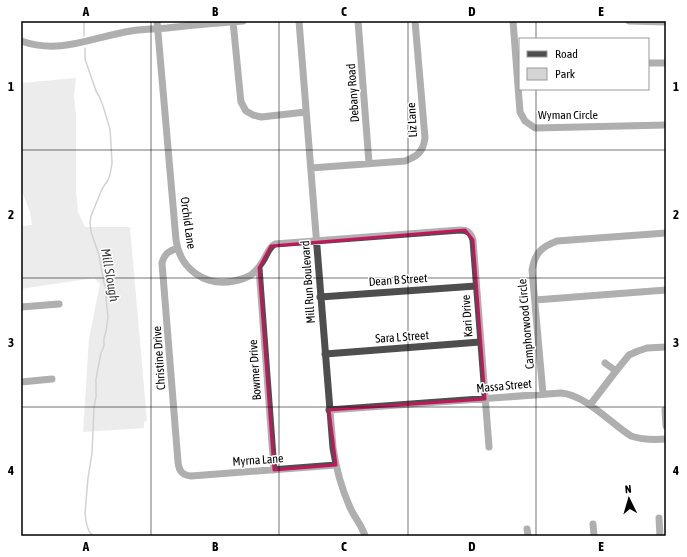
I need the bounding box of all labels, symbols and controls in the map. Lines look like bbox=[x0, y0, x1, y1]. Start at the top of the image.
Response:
text: A bbox=[82, 4, 90, 19]
text: B bbox=[212, 4, 219, 19]
text: C bbox=[341, 4, 347, 19]
text: D bbox=[468, 4, 476, 19]
text: E bbox=[598, 4, 604, 19]
legend bbox=[519, 38, 649, 90]
text: Road bbox=[555, 47, 578, 61]
street label: Debany Road bbox=[344, 63, 362, 123]
text: Park bbox=[555, 67, 576, 81]
text: 1 bbox=[8, 79, 14, 94]
text: 1 bbox=[673, 79, 679, 94]
street label: Liz Lane bbox=[404, 102, 420, 138]
street label: Wyman Circle bbox=[538, 108, 598, 122]
street label: Orchid Lane bbox=[177, 196, 199, 250]
text: 2 bbox=[8, 207, 14, 222]
text: 2 bbox=[673, 207, 679, 222]
street label: Mill Run Boulevard bbox=[298, 240, 318, 324]
water label: Mill Slough bbox=[98, 247, 122, 304]
street label: Dean B Street bbox=[368, 271, 428, 289]
street label: Camphorwood Circle bbox=[515, 278, 537, 370]
street label: Kari Drive bbox=[459, 294, 475, 338]
street label: Christine Drive bbox=[150, 325, 168, 391]
street label: Sara L Street bbox=[375, 328, 430, 346]
text: 3 bbox=[8, 335, 14, 350]
text: 3 bbox=[673, 335, 679, 350]
street label: Bowmer Drive bbox=[246, 339, 264, 401]
street label: Massa Street bbox=[476, 377, 533, 395]
street label: Myrna Lane bbox=[232, 451, 284, 469]
text: 4 bbox=[7, 463, 14, 478]
text: 4 bbox=[672, 463, 679, 478]
north arrow bbox=[609, 479, 649, 519]
text: N bbox=[624, 483, 632, 495]
text: A bbox=[82, 539, 90, 554]
text: B bbox=[212, 539, 219, 554]
text: C bbox=[341, 539, 347, 554]
text: D bbox=[468, 539, 476, 554]
text: E bbox=[598, 539, 604, 554]

